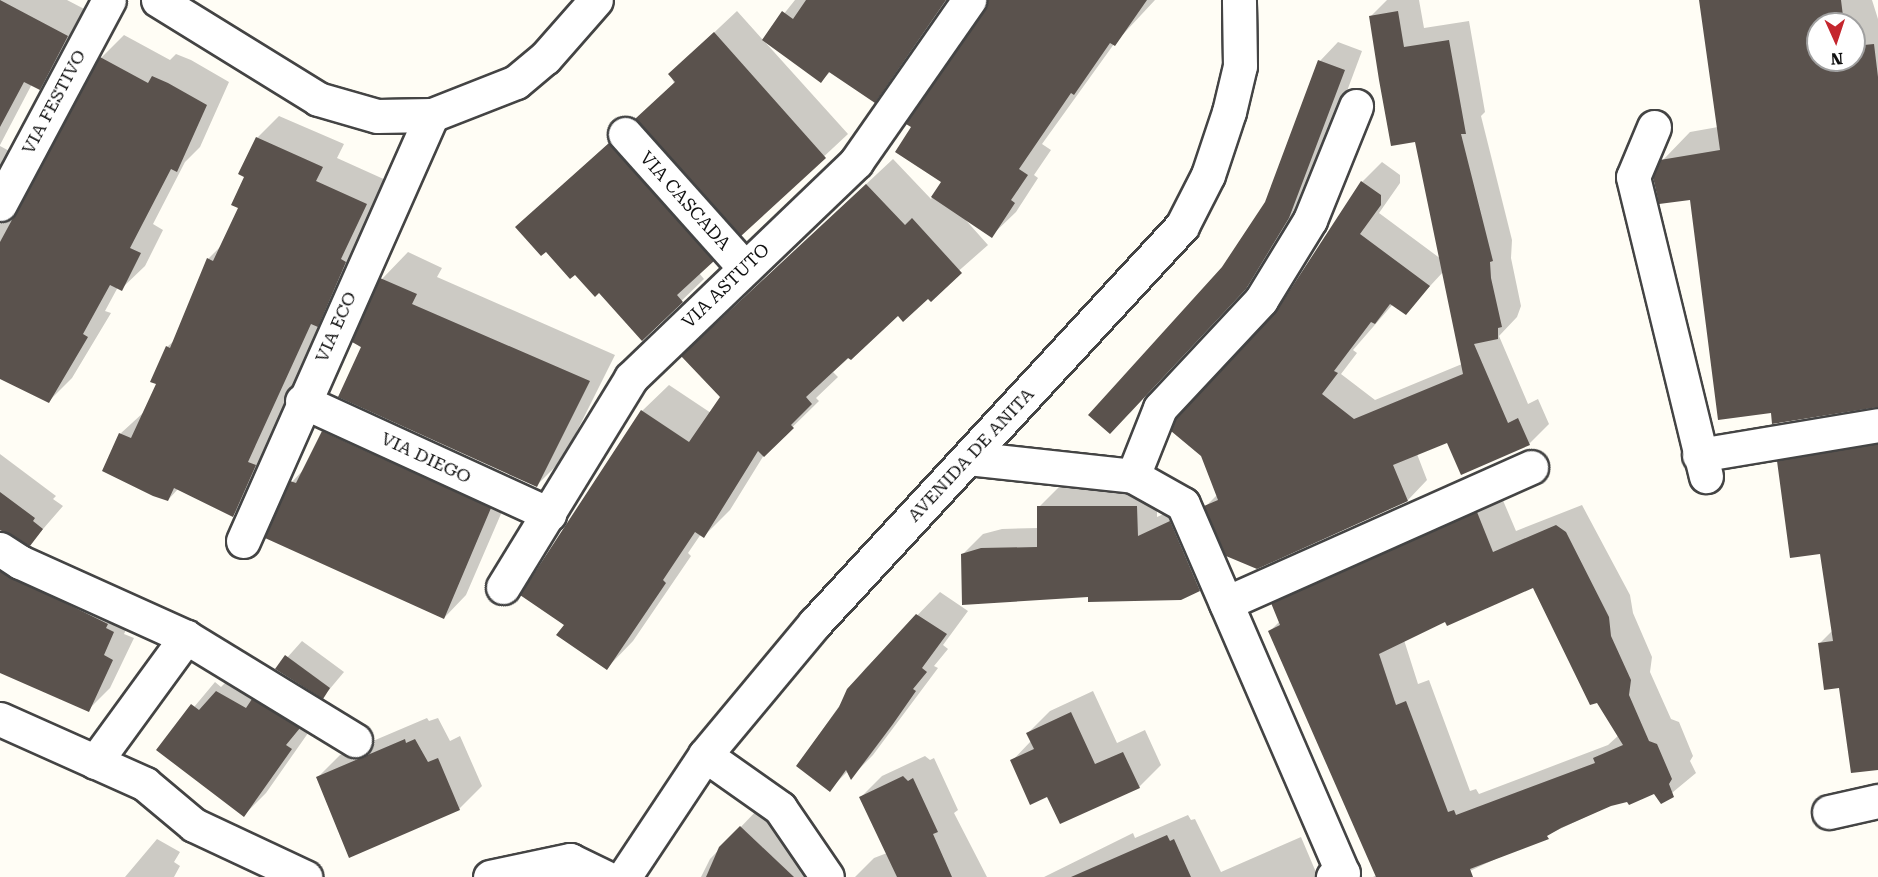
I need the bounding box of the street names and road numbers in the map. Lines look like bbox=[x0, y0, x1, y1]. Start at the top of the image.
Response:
street label: VIA FESTIVO bbox=[17, 46, 91, 158]
street label: VIA CASCADA bbox=[635, 147, 735, 255]
street label: VIA ASTUTO bbox=[678, 239, 774, 333]
street label: VIA ECO bbox=[311, 288, 361, 366]
street label: AVENIDA DE ANITA bbox=[903, 384, 1039, 526]
street label: VIA DIEGO bbox=[378, 428, 474, 488]

